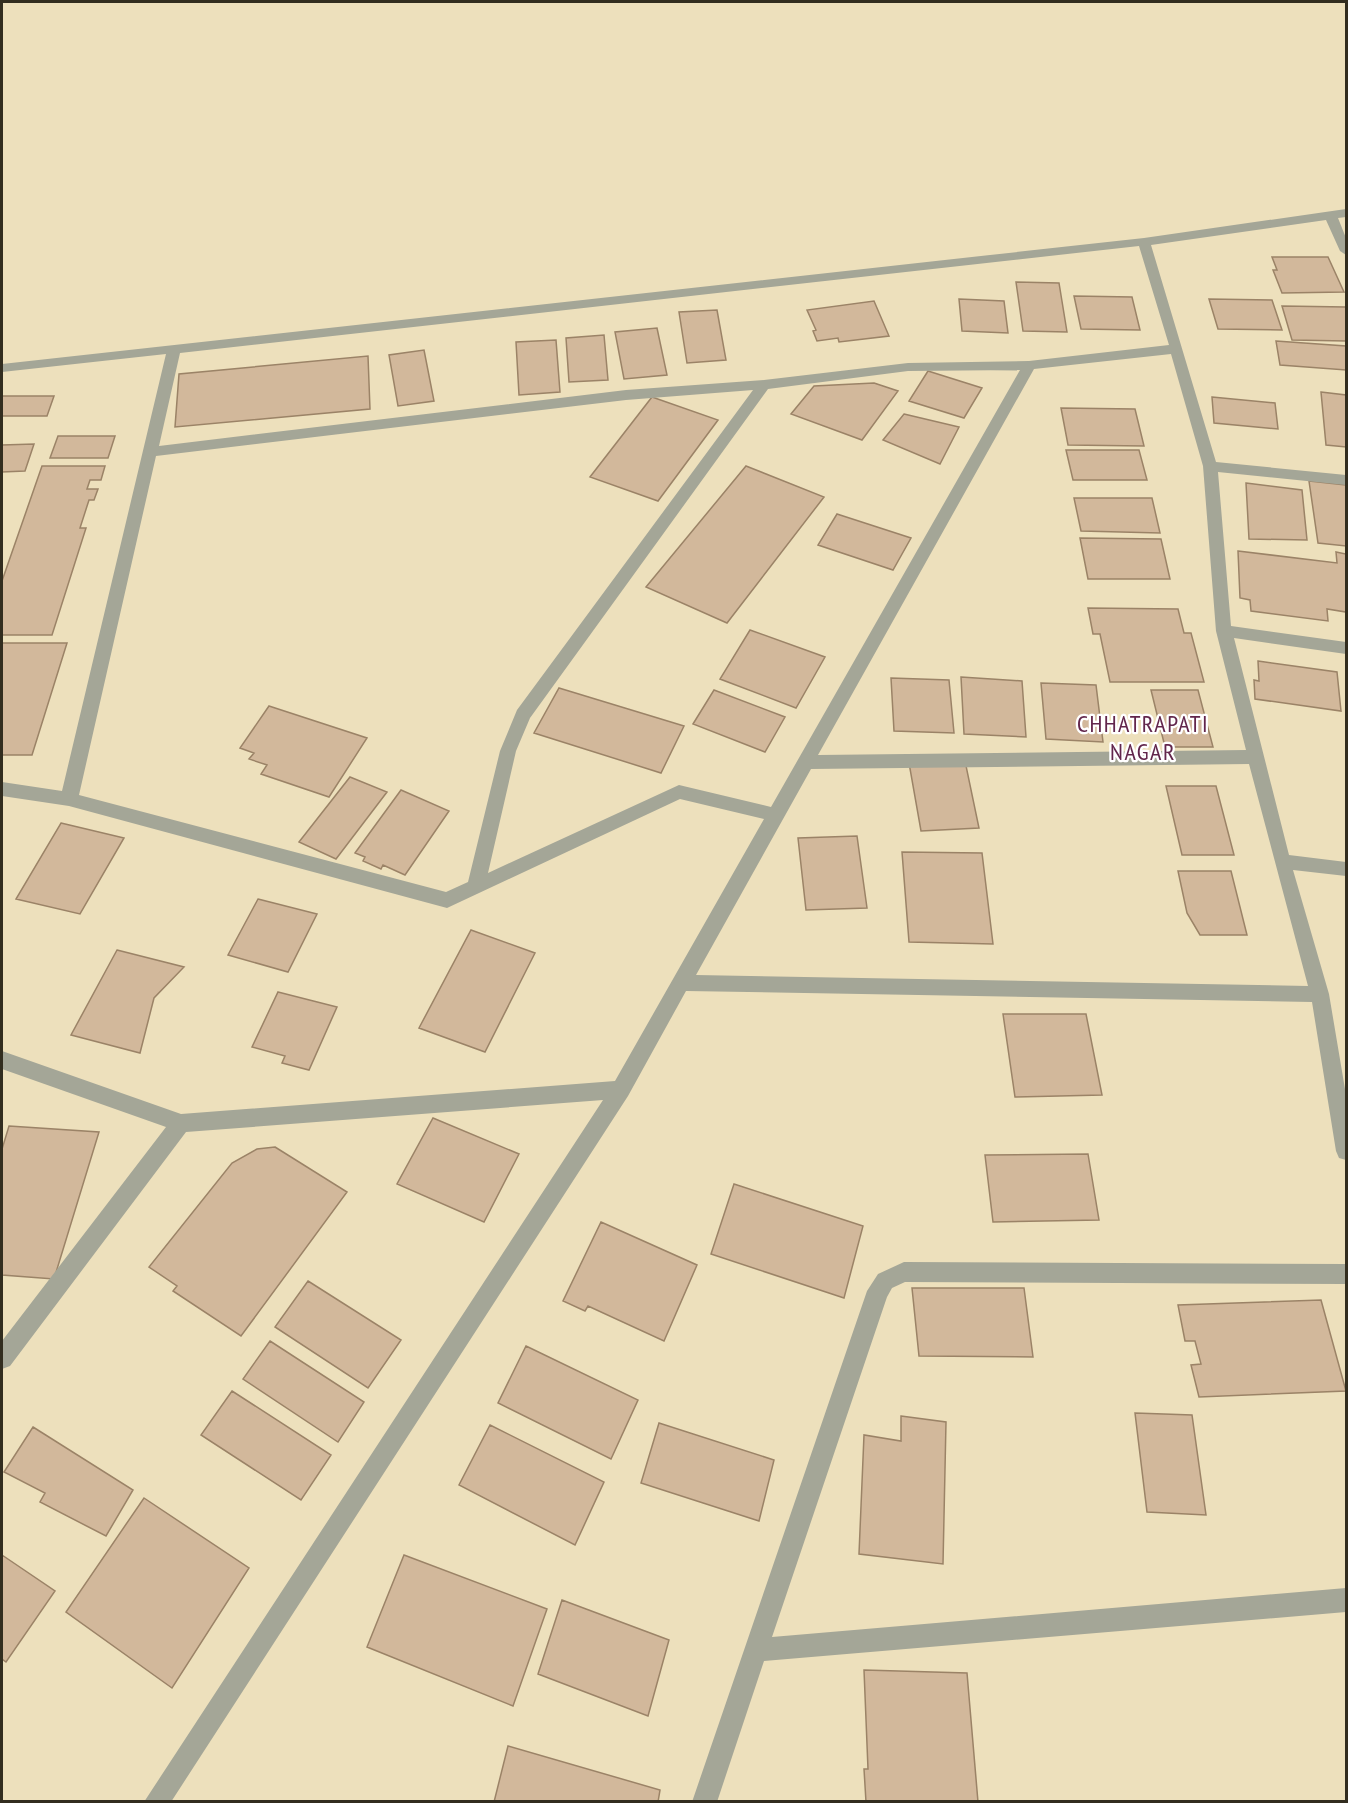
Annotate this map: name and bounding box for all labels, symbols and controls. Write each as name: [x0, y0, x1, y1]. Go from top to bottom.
district label: CHHATRAPATI NAGAR: [1077, 708, 1209, 767]

